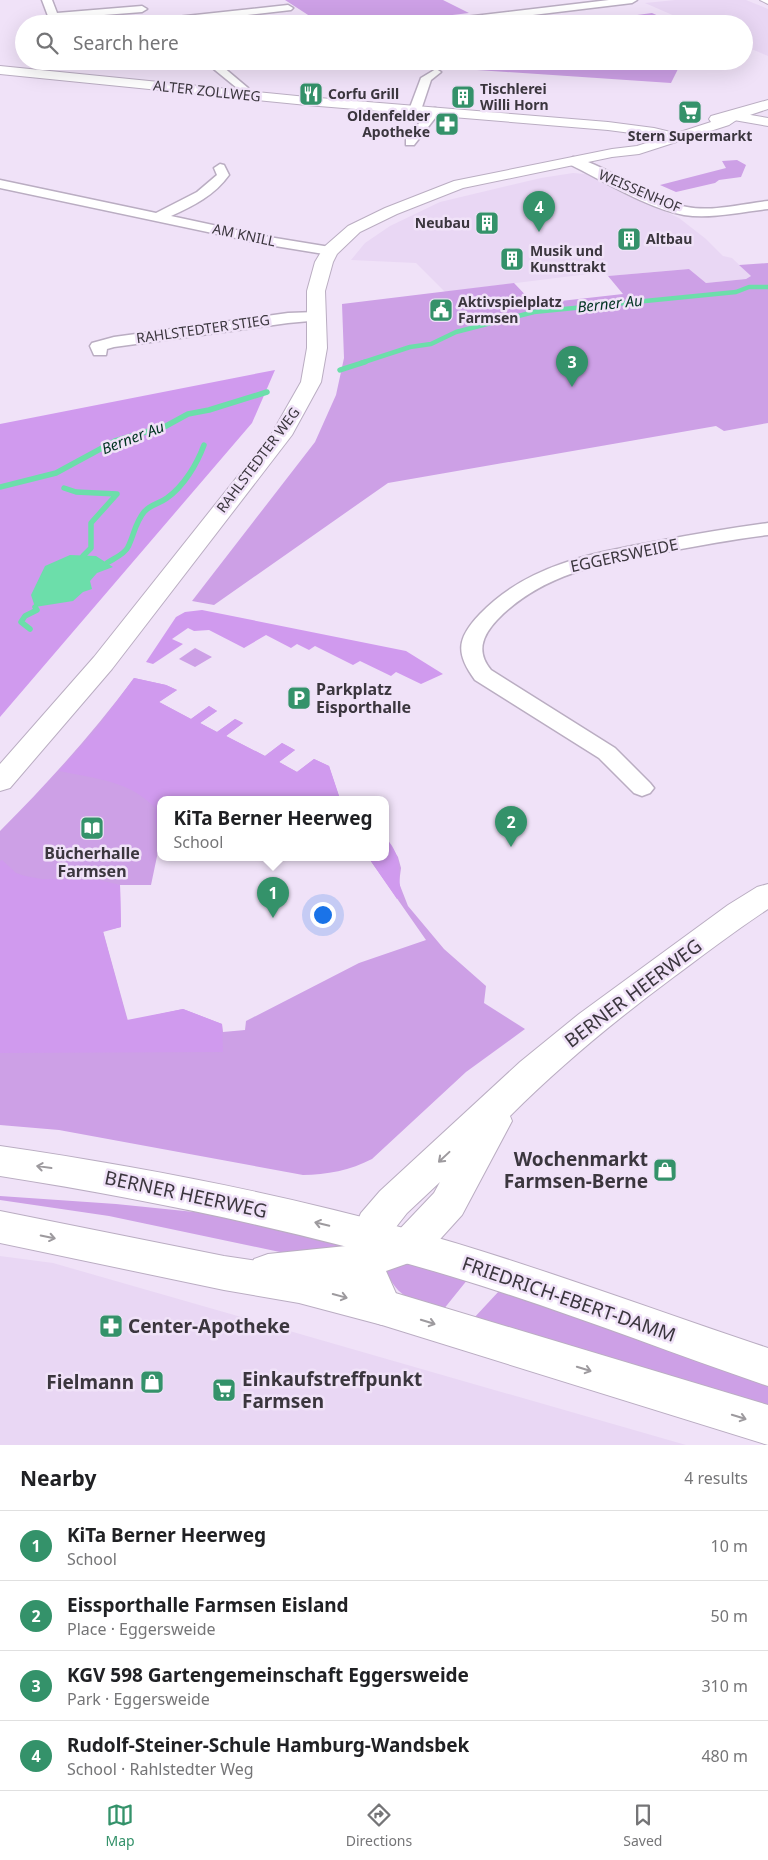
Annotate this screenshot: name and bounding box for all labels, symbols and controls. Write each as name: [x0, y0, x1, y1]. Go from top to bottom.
search box: [15, 15, 753, 70]
icon: search: [33, 29, 61, 57]
text: Search here: [73, 30, 179, 56]
street label: ALTER ZOLLWEG: [152, 75, 262, 106]
place label: Tischlerei Willi Horn: [480, 79, 549, 114]
restaurant icon: Corfu Grill: [298, 81, 324, 107]
place label: Corfu Grill: [328, 84, 399, 103]
building icon: Tischlerei Willi Horn: [450, 84, 476, 110]
supermarket icon: Stern Supermarkt: [677, 99, 703, 125]
place label: Oldenfelder Apotheke: [347, 106, 431, 141]
pharmacy icon: Oldenfelder Apotheke: [434, 111, 460, 137]
place label: Stern Supermarkt: [628, 126, 752, 145]
street label: WEISSENHOF: [596, 165, 684, 216]
pin: 4: [523, 191, 555, 232]
building icon: Neubau: [474, 210, 500, 236]
place label: Neubau: [415, 213, 470, 232]
street label: AM KNILL: [211, 219, 277, 250]
building icon: Altbau: [616, 226, 642, 252]
place label: Altbau: [646, 229, 692, 248]
place label: Musik und Kunsttrakt: [530, 241, 606, 276]
building icon: Musik und Kunsttrakt: [499, 246, 525, 272]
water label: Berner Au: [576, 290, 644, 316]
place label: Aktivspielplatz Farmsen: [458, 292, 562, 327]
public building icon: Aktivspielplatz Farmsen: [428, 297, 454, 323]
street label: RAHLSTEDTER STIEG: [135, 310, 271, 347]
pin: 3: [556, 346, 588, 387]
street label: RAHLSTEDTER WEG: [212, 403, 304, 516]
water label: Berner Au: [98, 416, 167, 458]
street label: EGGERSWEIDE: [568, 533, 680, 577]
place label: Parkplatz Eisporthalle: [316, 678, 411, 718]
parking icon: Parkplatz Eisporthalle: [286, 685, 312, 711]
popup: [157, 796, 389, 861]
text: KiTa Berner Heerweg: [174, 805, 373, 831]
pin: 2: [495, 806, 527, 847]
library icon: Bücherhalle Farmsen: [79, 815, 105, 841]
text: School: [174, 831, 223, 853]
place label: Bücherhalle Farmsen: [44, 842, 140, 882]
pin: 1: [257, 877, 289, 918]
your location: [310, 902, 336, 928]
street label: BERNER HEERWEG: [559, 933, 707, 1053]
place label: Wochenmarkt Farmsen-Berne: [504, 1146, 648, 1194]
one-way arrow: [438, 1151, 450, 1163]
shop icon: Wochenmarkt Farmsen-Berne: [652, 1157, 678, 1183]
one-way arrow: [36, 1162, 52, 1172]
street label: BERNER HEERWEG: [102, 1164, 270, 1224]
one-way arrow: [315, 1219, 331, 1228]
one-way arrow: [39, 1233, 55, 1242]
street label: FRIEDRICH-EBERT-DAMM: [459, 1250, 679, 1348]
one-way arrow: [332, 1292, 348, 1302]
pharmacy icon: Center-Apotheke: [98, 1313, 124, 1339]
place label: Center-Apotheke: [128, 1313, 290, 1339]
one-way arrow: [420, 1317, 436, 1327]
one-way arrow: [575, 1365, 591, 1375]
place label: Einkaufstreffpunkt Farmsen: [242, 1366, 422, 1414]
place label: Fielmann: [46, 1369, 134, 1395]
shop icon: Fielmann: [139, 1369, 165, 1395]
supermarket icon: Einkaufstreffpunkt Farmsen: [211, 1377, 237, 1403]
one-way arrow: [731, 1412, 747, 1422]
text: Nearby: [20, 1464, 96, 1492]
text: 4 results: [684, 1467, 748, 1489]
text: KiTa Berner Heerweg: [67, 1522, 266, 1548]
text: 1: [31, 1535, 41, 1557]
text: 10 m: [711, 1535, 748, 1557]
text: School: [67, 1548, 117, 1570]
text: Eissporthalle Farmsen Eisland: [67, 1592, 349, 1618]
text: 2: [31, 1605, 41, 1627]
text: 50 m: [711, 1605, 748, 1627]
text: Place · Eggersweide: [67, 1618, 216, 1640]
text: KGV 598 Gartengemeinschaft Eggersweide: [67, 1662, 469, 1688]
text: 3: [31, 1675, 41, 1697]
text: 310 m: [701, 1675, 748, 1697]
text: Park · Eggersweide: [67, 1688, 210, 1710]
text: Rudolf-Steiner-Schule Hamburg-Wandsbek: [67, 1732, 469, 1758]
text: 4: [31, 1745, 41, 1767]
text: 480 m: [701, 1745, 748, 1767]
text: School · Rahlstedter Weg: [67, 1758, 254, 1780]
tab: Map: [106, 1801, 135, 1850]
tab: Directions: [346, 1801, 412, 1850]
tab: Saved: [623, 1801, 662, 1850]

